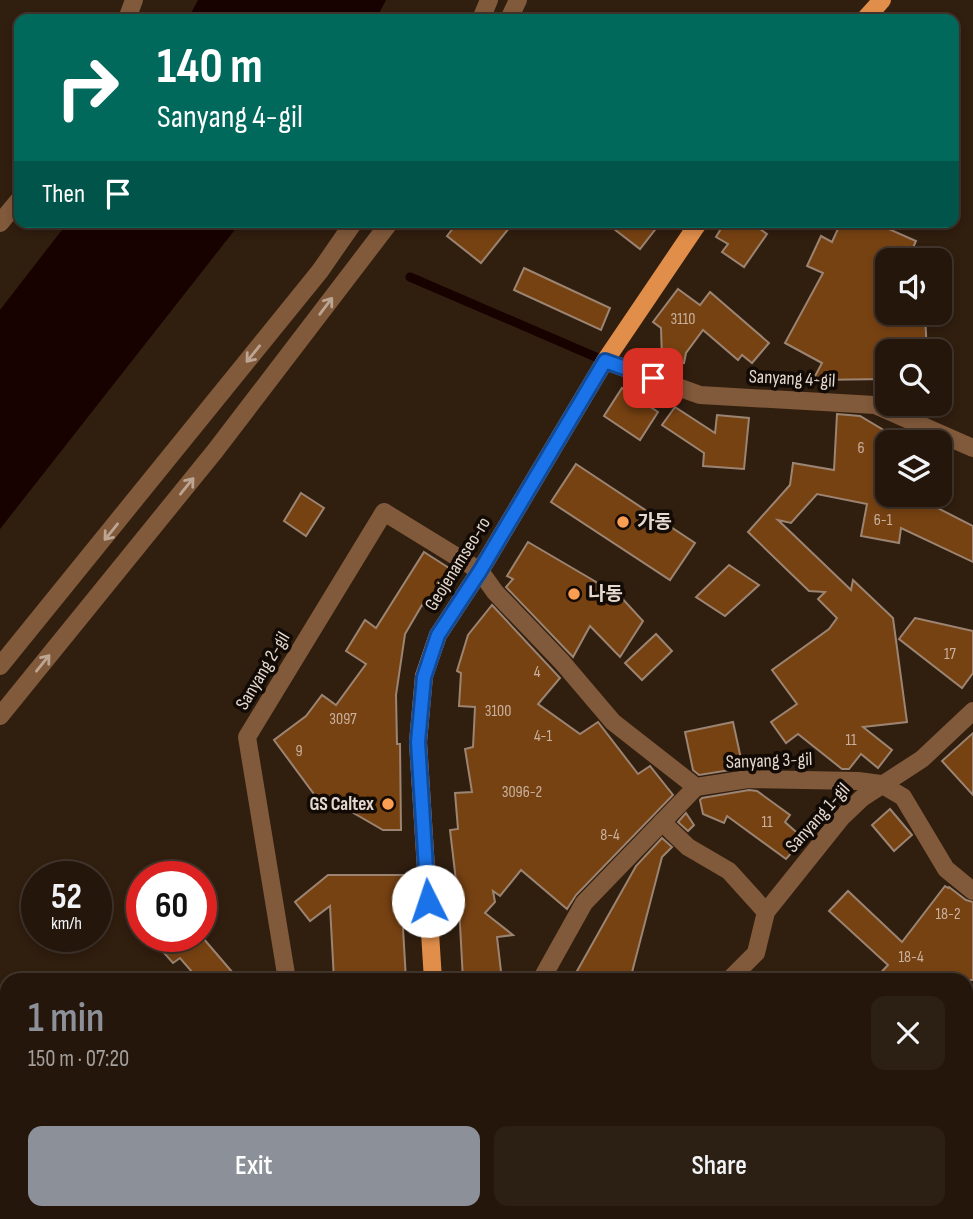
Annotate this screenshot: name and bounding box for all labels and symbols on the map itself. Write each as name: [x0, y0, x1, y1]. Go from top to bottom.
one-way arrow: [318, 297, 333, 316]
house number: 3110: [670, 310, 696, 329]
one-way arrow: [245, 345, 261, 363]
pin: [623, 348, 683, 408]
street label: Sanyang 4-gil: [748, 365, 836, 393]
house number: 6: [857, 439, 865, 458]
one-way arrow: [179, 478, 195, 496]
place label: 가동: [637, 511, 672, 534]
house number: 6-1: [874, 511, 893, 530]
street label: Geojenamseo-ro: [420, 513, 496, 615]
marker: 가동: [615, 514, 631, 530]
one-way arrow: [103, 522, 118, 540]
place label: 나동: [588, 583, 623, 606]
marker: 나동: [566, 586, 582, 602]
street label: Sanyang 2-gil: [231, 628, 295, 714]
house number: 17: [944, 645, 957, 664]
one-way arrow: [35, 654, 51, 672]
house number: 4: [534, 663, 541, 682]
house number: 3100: [485, 702, 511, 721]
house number: 3097: [329, 710, 357, 729]
house number: 4-1: [534, 727, 552, 746]
house number: 11: [845, 731, 857, 750]
house number: 9: [295, 742, 303, 761]
street label: Sanyang 3-gil: [725, 748, 813, 774]
street label: Sanyang 1-gil: [781, 779, 855, 857]
house number: 3096-2: [502, 783, 542, 802]
place label: GS Caltex: [309, 793, 374, 816]
marker: GS Caltex: [380, 796, 396, 812]
house number: 11: [761, 813, 773, 832]
house number: 8-4: [600, 826, 620, 845]
speed limit sign: 60: [126, 861, 217, 952]
position arrow: [391, 864, 465, 938]
house number: 18-2: [935, 905, 961, 924]
house number: 18-4: [898, 948, 924, 967]

